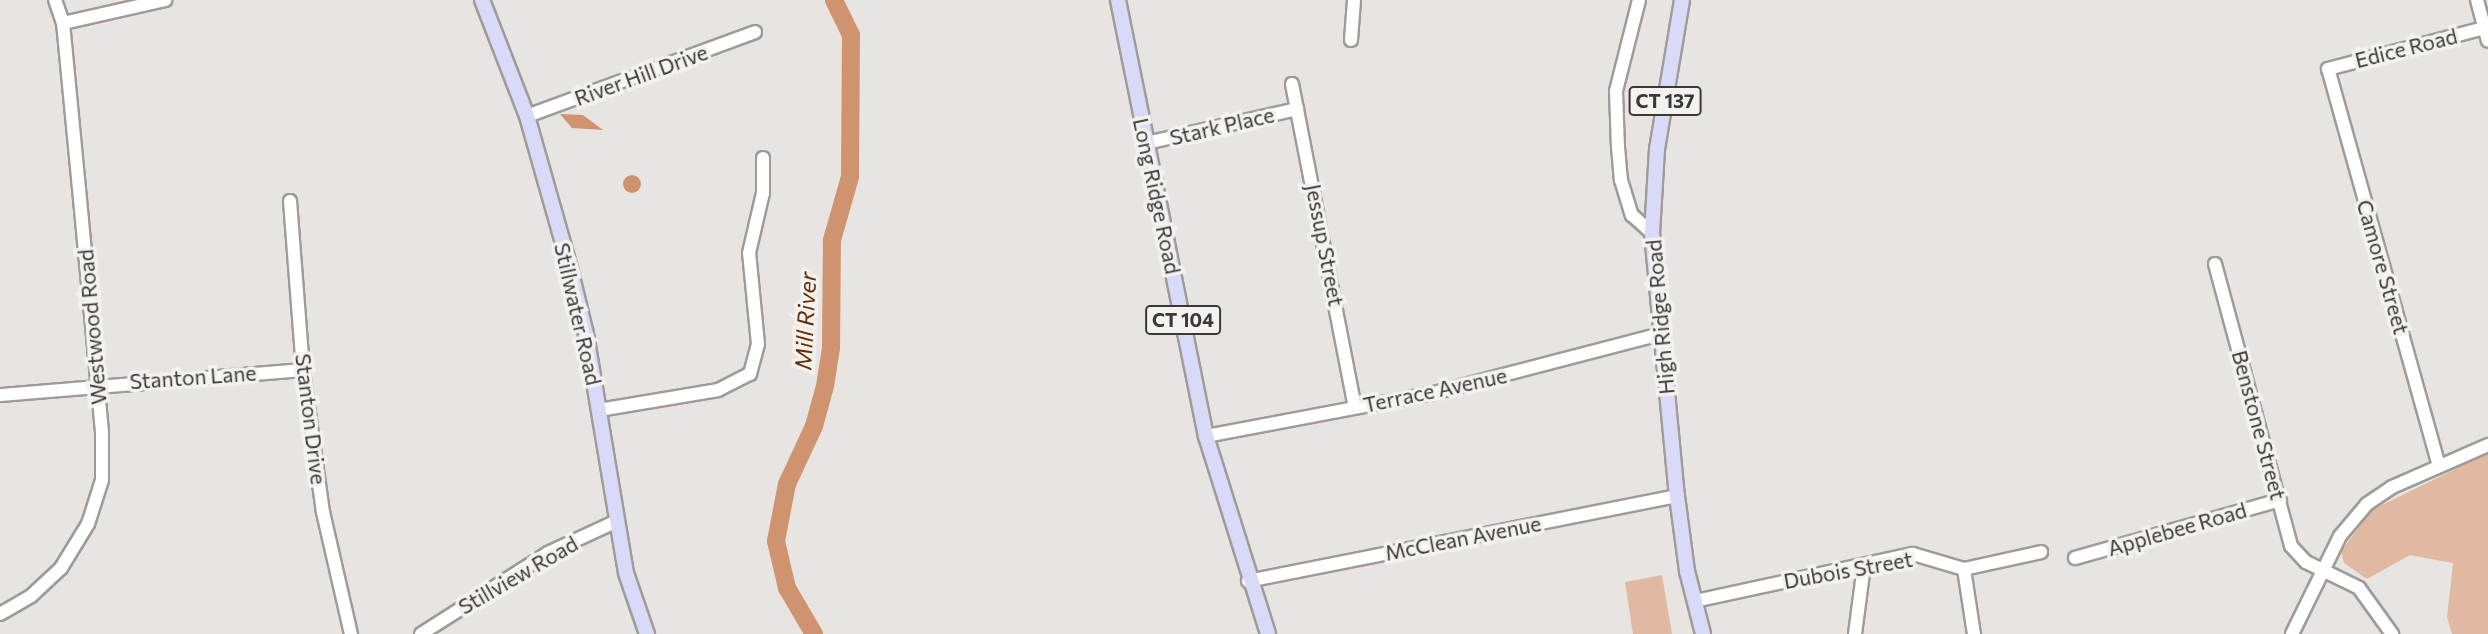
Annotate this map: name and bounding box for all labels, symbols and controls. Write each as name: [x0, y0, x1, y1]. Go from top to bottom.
street label: Edice Road: [2352, 23, 2460, 73]
street label: River Hill Drive: [571, 39, 711, 111]
road number: CT 137: [1628, 86, 1702, 116]
street label: Stark Place: [1167, 102, 1277, 150]
street label: Long Ridge Road: [1128, 116, 1186, 276]
street label: Jessup Street: [1301, 182, 1349, 308]
street label: Camore Street: [2352, 197, 2414, 337]
street label: High Ridge Road: [1641, 238, 1679, 396]
street label: Stillwater Road: [549, 240, 607, 388]
street label: Westwood Road: [73, 248, 111, 406]
water label: Mill River: [789, 271, 821, 371]
road number: CT 104: [1144, 304, 1222, 336]
street label: Benstone Street: [2227, 348, 2291, 502]
street label: Stanton Drive: [290, 352, 332, 486]
street label: Stanton Lane: [129, 360, 257, 394]
street label: Terrace Avenue: [1361, 363, 1509, 417]
street label: Applebee Road: [2105, 497, 2249, 561]
street label: McClean Avenue: [1383, 511, 1543, 565]
street label: Stillview Road: [454, 531, 582, 619]
street label: Dubois Street: [1782, 546, 1914, 594]

